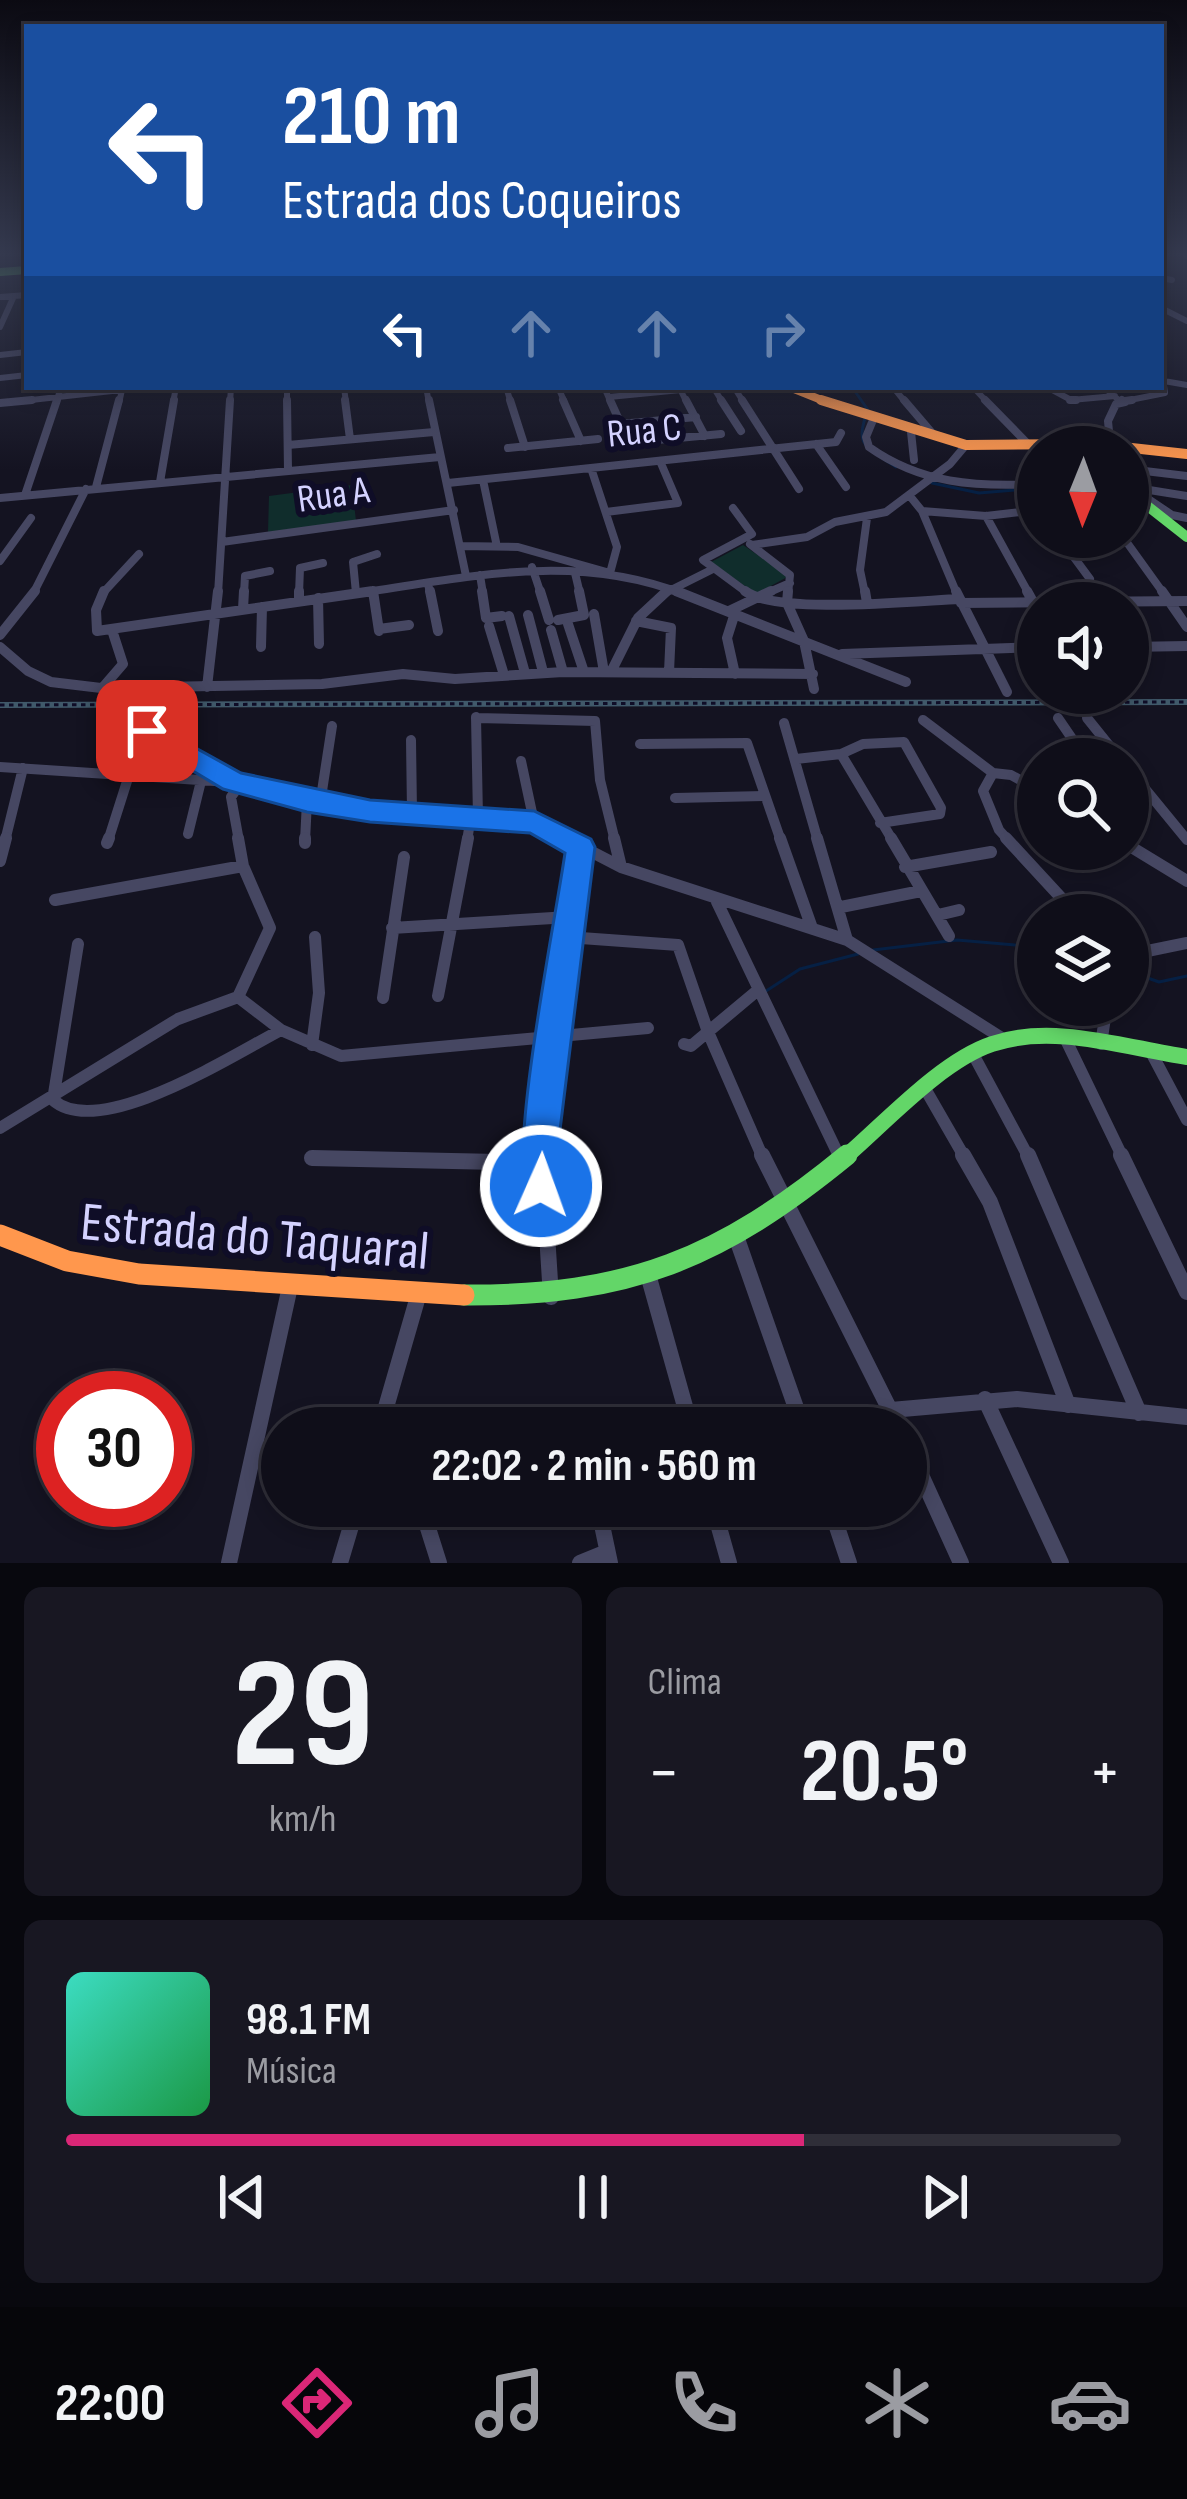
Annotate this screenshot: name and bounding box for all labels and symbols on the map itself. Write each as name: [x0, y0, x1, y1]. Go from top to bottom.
street label: Rua C: [605, 404, 684, 459]
north arrow: [1017, 426, 1149, 558]
street label: Rua A: [294, 467, 373, 524]
pin: [96, 680, 198, 782]
position arrow: [478, 1123, 604, 1249]
street label: Estrada do Taquaral: [78, 1190, 432, 1285]
speed limit sign: 30: [36, 1371, 192, 1527]

